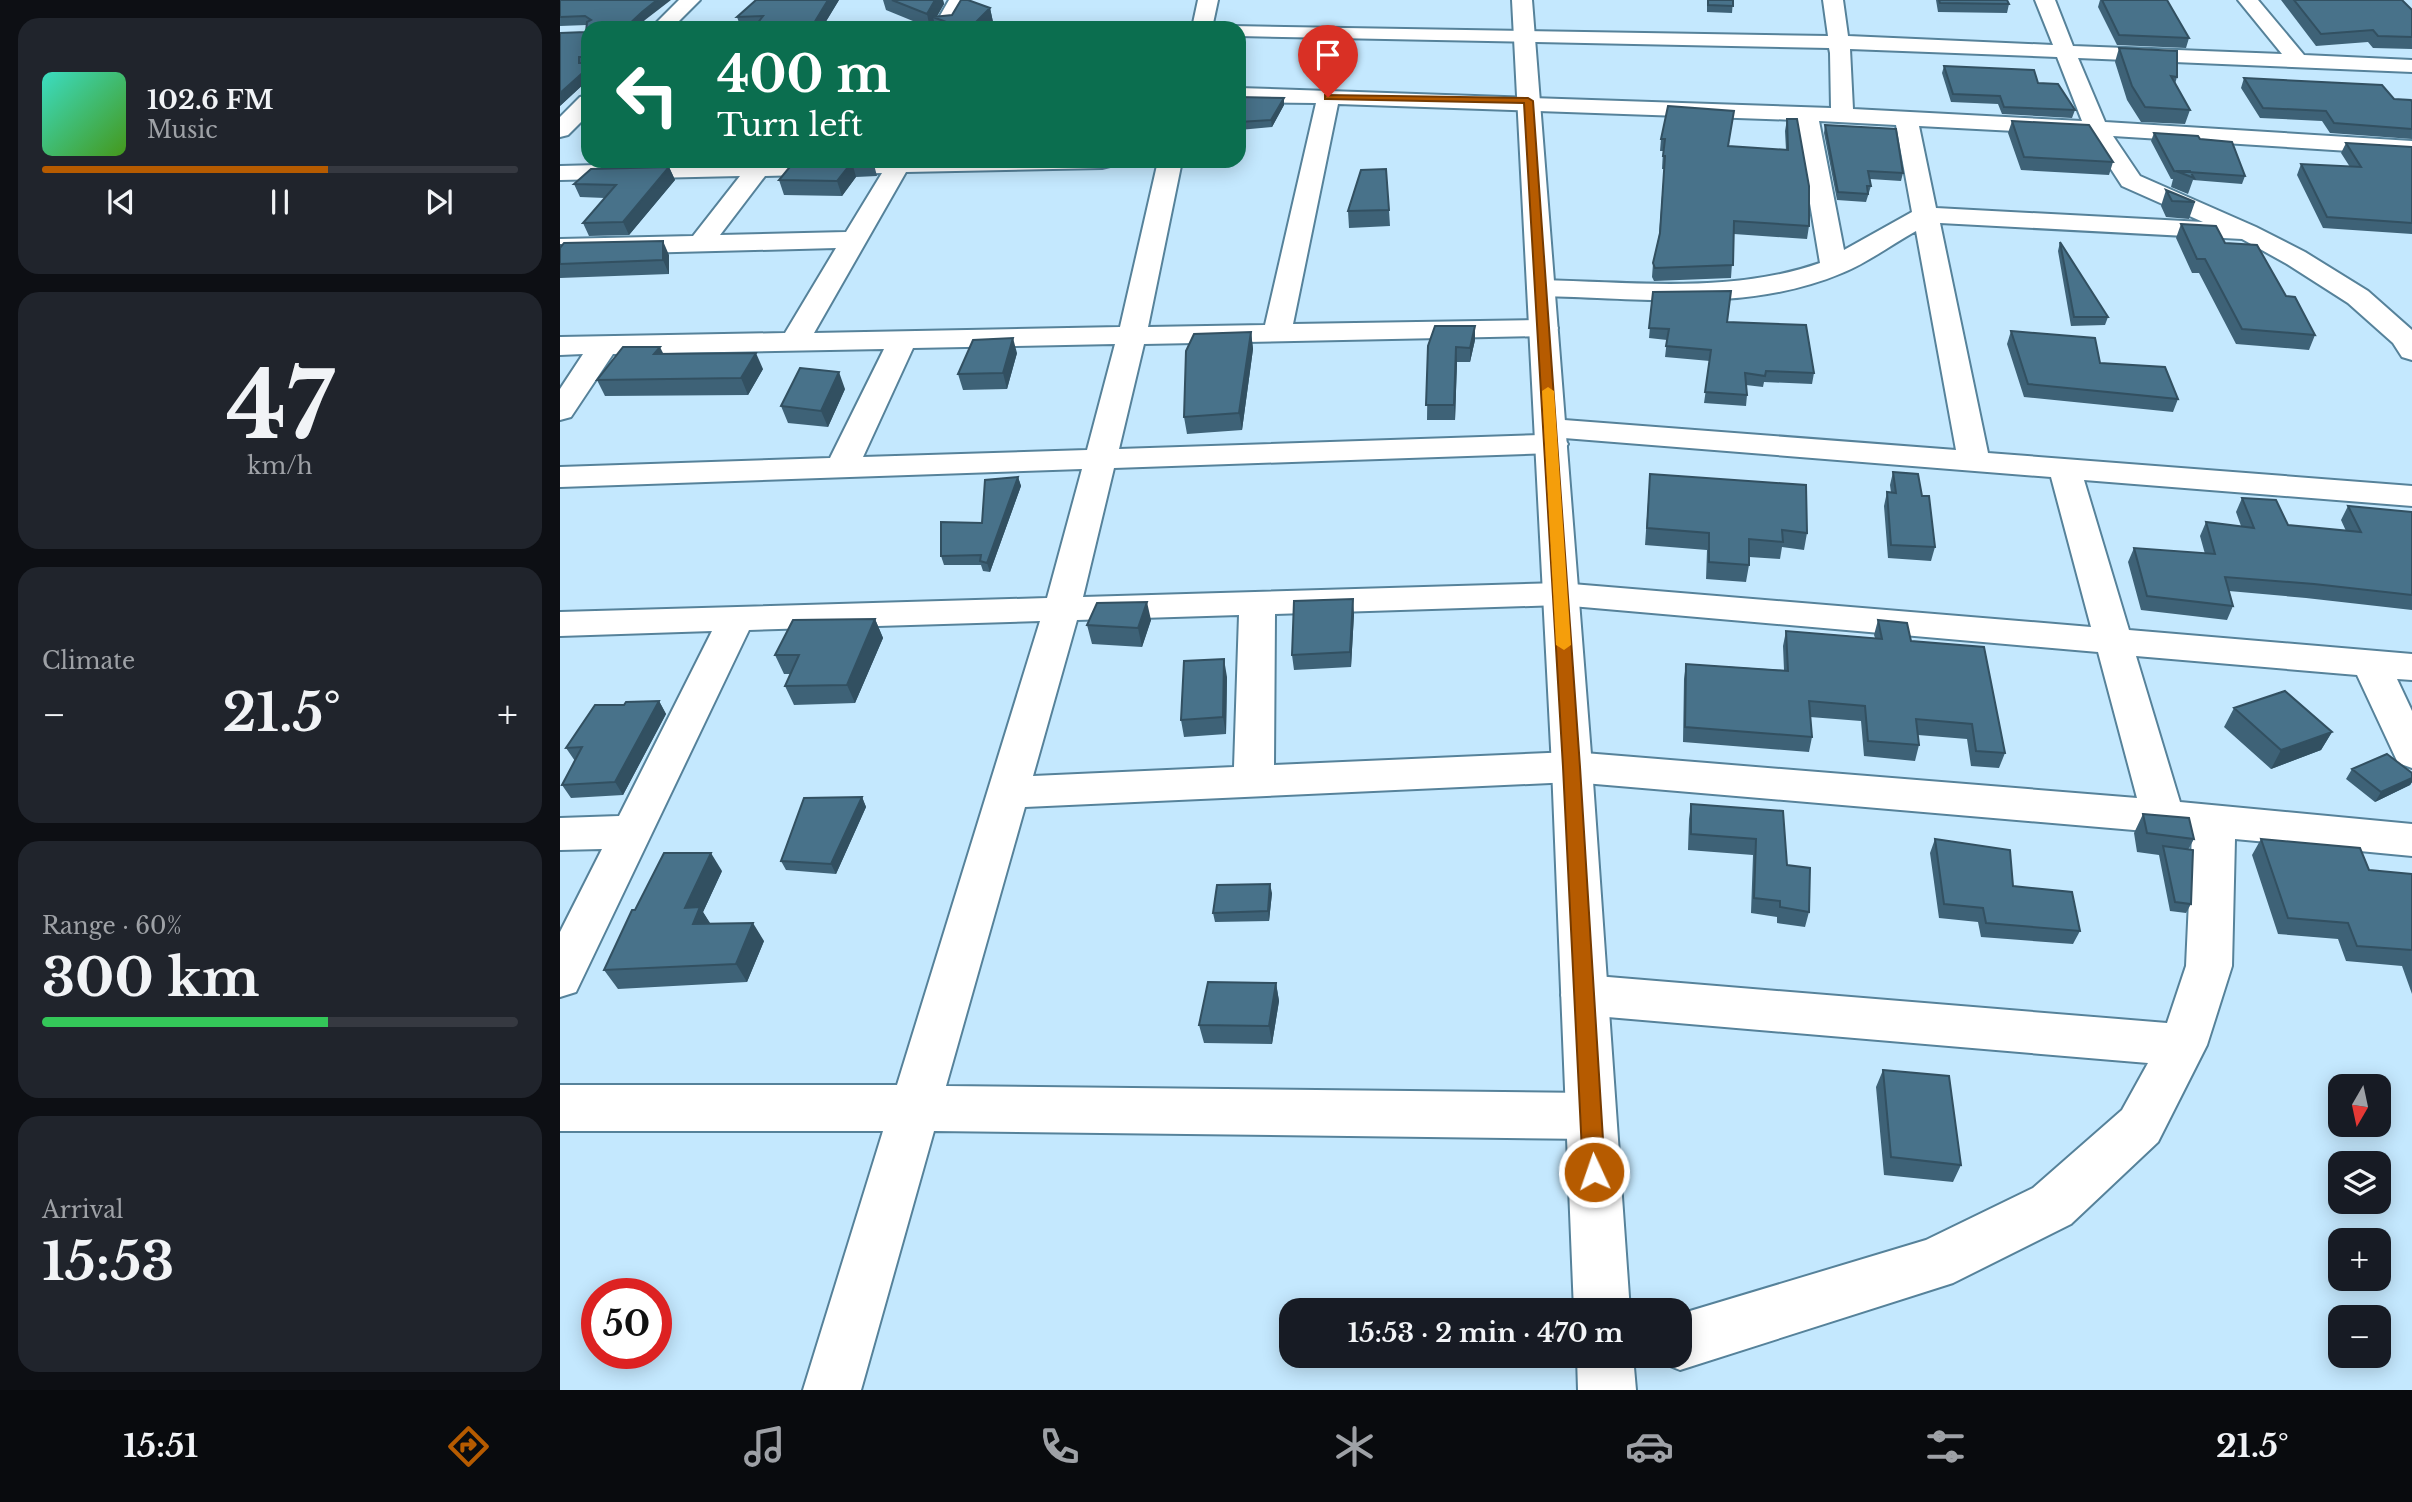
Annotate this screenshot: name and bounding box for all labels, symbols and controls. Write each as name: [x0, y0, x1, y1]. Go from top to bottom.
pin: [1298, 25, 1358, 97]
icon: arrive: [1309, 36, 1347, 74]
text: 400 m: [717, 44, 891, 105]
icon: left: [602, 49, 693, 140]
text: 102.6 FM: [147, 84, 273, 116]
text: Turn left: [717, 105, 863, 145]
text: Music: [147, 116, 218, 144]
icon: previous: [102, 183, 140, 221]
icon: pause: [261, 183, 299, 221]
icon: next: [420, 183, 458, 221]
text: 47: [226, 350, 334, 463]
text: km/h: [247, 452, 313, 480]
text: Climate: [42, 647, 135, 675]
text: 21.5°: [222, 681, 341, 745]
text: −: [42, 691, 66, 738]
text: +: [497, 691, 518, 738]
text: Range · 60%: [42, 912, 182, 940]
text: 300 km: [42, 946, 260, 1010]
north arrow: [2328, 1074, 2390, 1138]
map controls: [2328, 1074, 2391, 1368]
position arrow: [1557, 1135, 1631, 1209]
button: layers: [2328, 1151, 2391, 1214]
text: Arrival: [42, 1196, 123, 1224]
button: +: [2328, 1228, 2391, 1291]
text: 15:53: [42, 1230, 174, 1294]
speed limit sign: 50: [581, 1278, 672, 1369]
button: −: [2328, 1305, 2391, 1368]
text: 15:53 · 2 min · 470 m: [1348, 1317, 1623, 1349]
icon: directions: [444, 1422, 493, 1471]
icon: music: [740, 1422, 789, 1471]
icon: phone: [1035, 1422, 1084, 1471]
icon: climate: [1330, 1422, 1379, 1471]
icon: car: [1625, 1422, 1674, 1471]
icon: filters: [1921, 1422, 1970, 1471]
text: 15:51: [123, 1426, 198, 1466]
text: 21.5°: [2216, 1426, 2289, 1466]

